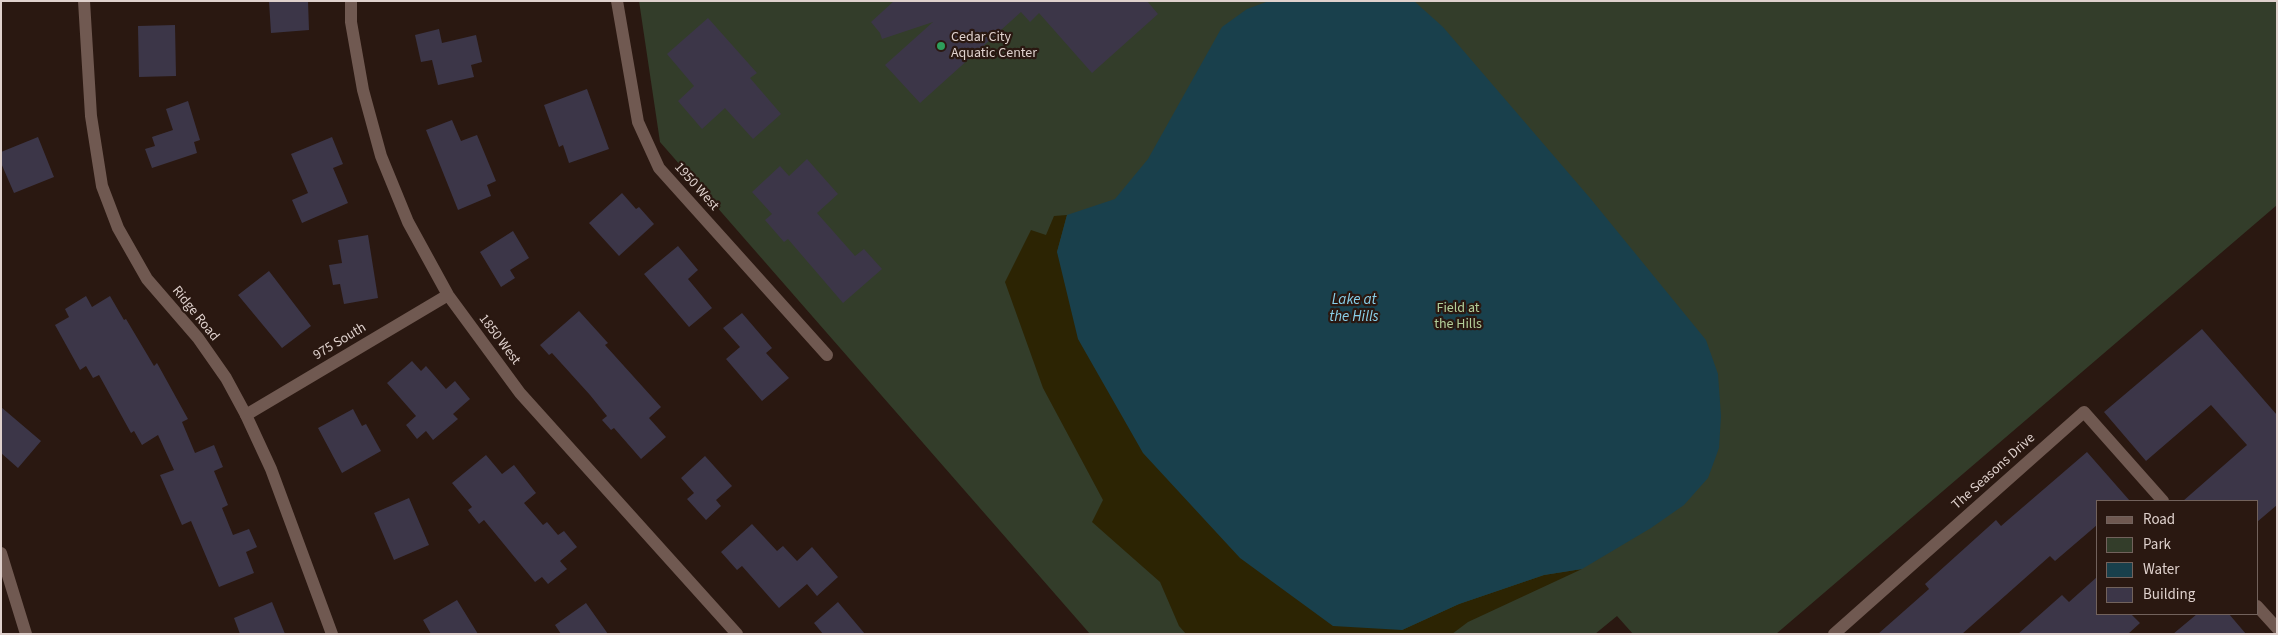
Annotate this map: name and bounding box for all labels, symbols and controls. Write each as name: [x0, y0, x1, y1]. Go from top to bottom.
place label: Cedar City Aquatic Center: [951, 30, 1037, 62]
marker: Cedar City Aquatic Center: [935, 40, 947, 52]
street label: 1950 West: [670, 159, 722, 215]
street label: Ridge Road: [168, 283, 222, 345]
water label: Lake at the Hills: [1329, 292, 1379, 327]
park label: Field at the Hills: [1434, 301, 1482, 334]
street label: 1850 West: [475, 311, 523, 369]
street label: 975 South: [311, 320, 369, 364]
street label: The Seasons Drive: [1949, 430, 2039, 514]
legend: [2096, 500, 2258, 615]
text: Road: [2143, 509, 2175, 530]
text: Park: [2143, 534, 2171, 555]
text: Water: [2143, 559, 2179, 580]
text: Building: [2143, 584, 2195, 605]

